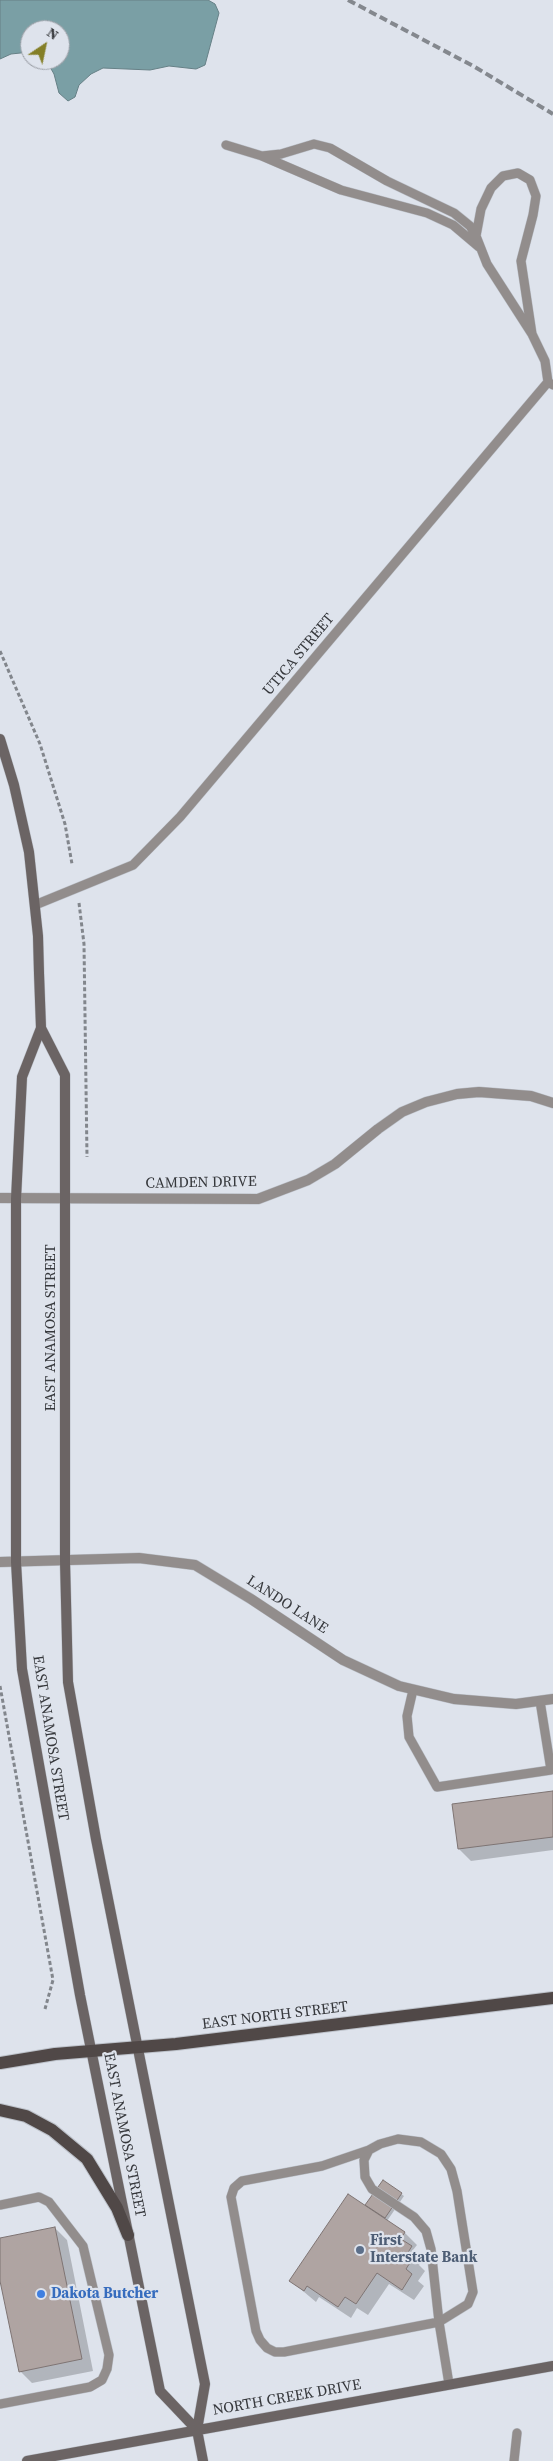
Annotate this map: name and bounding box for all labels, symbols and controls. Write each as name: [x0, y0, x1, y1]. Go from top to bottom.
north arrow: [20, 20, 70, 70]
text: N: [43, 22, 63, 45]
street label: UTICA STREET: [260, 610, 338, 700]
street label: CAMDEN DRIVE: [145, 1173, 257, 1193]
street label: EAST ANAMOSA STREET: [42, 1244, 60, 1412]
street label: LANDO LANE: [243, 1572, 331, 1638]
street label: EAST ANAMOSA STREET: [28, 1654, 72, 1822]
street label: EAST NORTH STREET: [201, 1998, 349, 2034]
street label: EAST ANAMOSA STREET: [99, 2051, 149, 2219]
place label: First Interstate Bank: [370, 2232, 477, 2267]
marker: First Interstate Bank: [354, 2244, 366, 2256]
place label: Dakota Butcher: [51, 2285, 158, 2303]
marker: Dakota Butcher: [35, 2288, 47, 2300]
street label: NORTH CREEK DRIVE: [212, 2376, 362, 2420]

